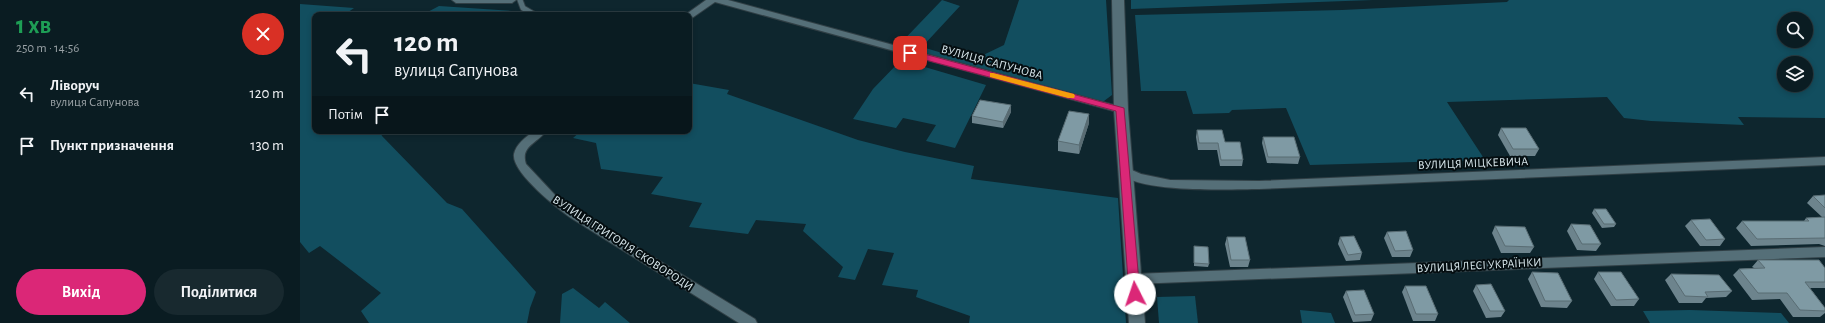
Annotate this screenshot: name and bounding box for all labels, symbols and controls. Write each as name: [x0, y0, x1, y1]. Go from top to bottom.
map controls: [1777, 12, 1813, 92]
button: search: [1777, 12, 1813, 48]
button: close: [242, 13, 284, 55]
text: 1 хв: [16, 14, 51, 38]
icon: left: [328, 28, 380, 80]
text: 120 m: [394, 29, 459, 57]
pin: [893, 36, 927, 70]
text: 250 m · 14:56: [16, 42, 79, 55]
icon: arrive: [899, 42, 921, 64]
street label: ВУЛИЦЯ САПУНОВА: [940, 43, 1044, 81]
button: layers: [1777, 56, 1813, 92]
text: вулиця Сапунова: [394, 62, 518, 80]
text: Ліворуч: [50, 78, 100, 93]
icon: left: [16, 83, 38, 105]
text: 120 m: [250, 86, 284, 101]
text: вулиця Сапунова: [50, 96, 139, 109]
icon: arrive: [371, 104, 393, 126]
text: Потім: [328, 107, 363, 122]
icon: arrive: [16, 135, 38, 157]
text: Пункт призначення: [50, 138, 174, 153]
text: 130 m: [250, 138, 284, 153]
street label: ВУЛИЦЯ МІЦКЕВИЧА: [1418, 155, 1528, 171]
street label: ВУЛИЦЯ ГРИГОРІЯ СКОВОРОДИ: [551, 193, 695, 293]
street label: ВУЛИЦЯ ЛЕСІ УКРАЇНКИ: [1416, 255, 1542, 274]
button: Вихід: [16, 269, 146, 315]
button: Поділитися: [154, 269, 284, 315]
position arrow: [1114, 273, 1156, 315]

